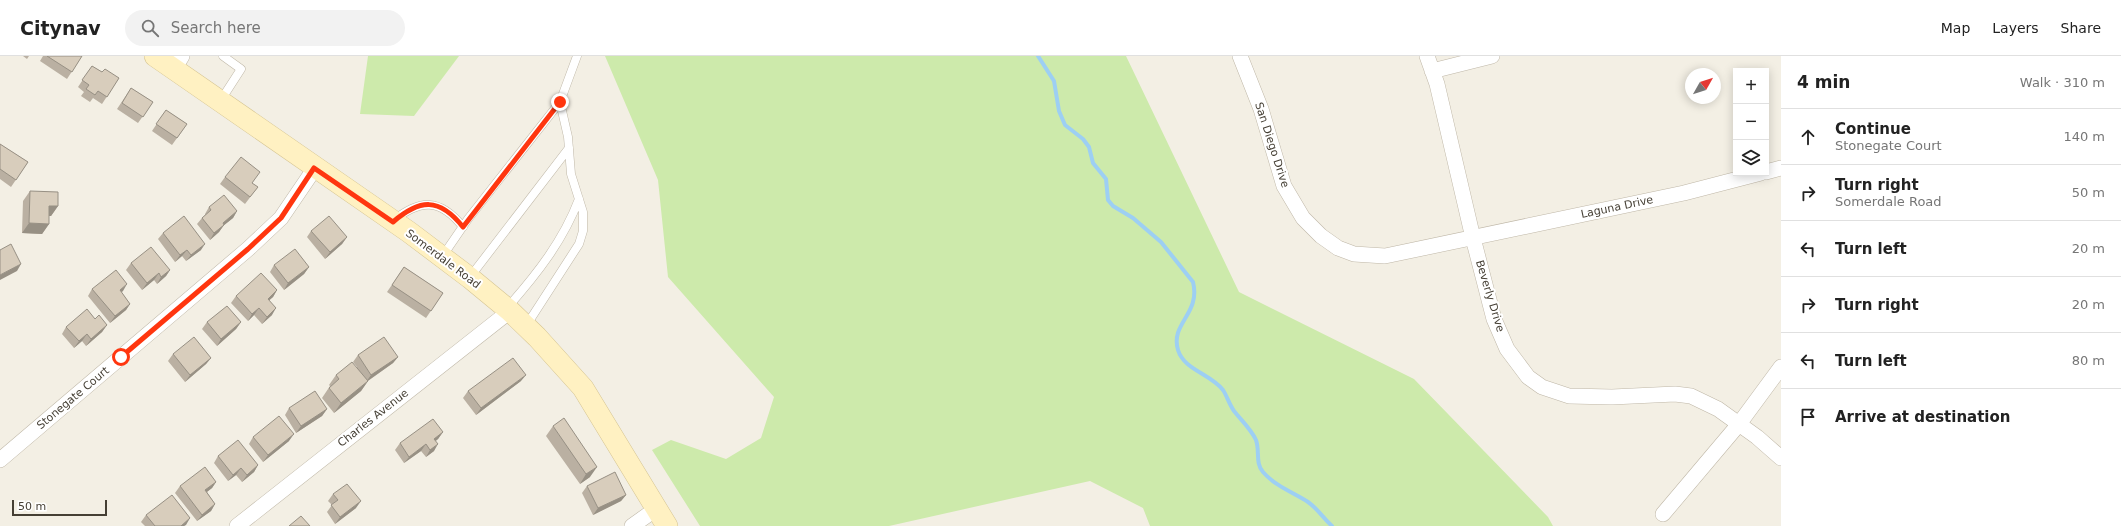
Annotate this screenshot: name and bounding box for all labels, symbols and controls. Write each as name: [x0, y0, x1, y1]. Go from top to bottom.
search box: [125, 10, 405, 46]
text: Citynav: [20, 17, 101, 39]
icon: search: [139, 17, 161, 39]
text: Search here: [171, 19, 261, 37]
text: Map: [1941, 20, 1970, 36]
text: Layers: [1992, 20, 2039, 36]
text: Share: [2061, 20, 2101, 36]
north arrow: [1685, 68, 1721, 104]
map controls: [1733, 68, 1769, 176]
button: +: [1733, 68, 1769, 104]
text: 4 min: [1797, 72, 1850, 92]
text: Walk · 310 m: [2020, 75, 2105, 90]
route end: [551, 93, 569, 111]
street label: San Diego Drive: [1252, 101, 1292, 190]
button: −: [1733, 104, 1769, 140]
text: Continue: [1835, 120, 1911, 138]
icon: ahead: [1797, 126, 1819, 148]
text: 140 m: [2063, 129, 2105, 144]
text: Stonegate Court: [1835, 138, 1942, 153]
button: layers: [1733, 140, 1769, 176]
text: Turn right: [1835, 176, 1919, 194]
icon: right: [1797, 182, 1819, 204]
text: 50 m: [2072, 185, 2105, 200]
street label: Laguna Drive: [1580, 193, 1654, 221]
text: Somerdale Road: [1835, 194, 1942, 209]
street label: Somerdale Road: [403, 227, 483, 291]
icon: left: [1797, 238, 1819, 260]
text: Turn left: [1835, 240, 1907, 258]
text: 20 m: [2072, 241, 2105, 256]
street label: Beverly Drive: [1473, 258, 1507, 334]
icon: right: [1797, 294, 1819, 316]
text: Turn right: [1835, 296, 1919, 314]
text: 20 m: [2072, 297, 2105, 312]
route start: [112, 348, 130, 366]
icon: left: [1797, 350, 1819, 372]
text: Turn left: [1835, 352, 1907, 370]
text: 80 m: [2072, 353, 2105, 368]
street label: Stonegate Court: [34, 364, 112, 432]
street label: Charles Avenue: [335, 386, 411, 450]
icon: arrive: [1797, 406, 1819, 428]
text: Arrive at destination: [1835, 408, 2010, 426]
scale bar: [12, 498, 107, 517]
text: 50 m: [18, 500, 46, 513]

